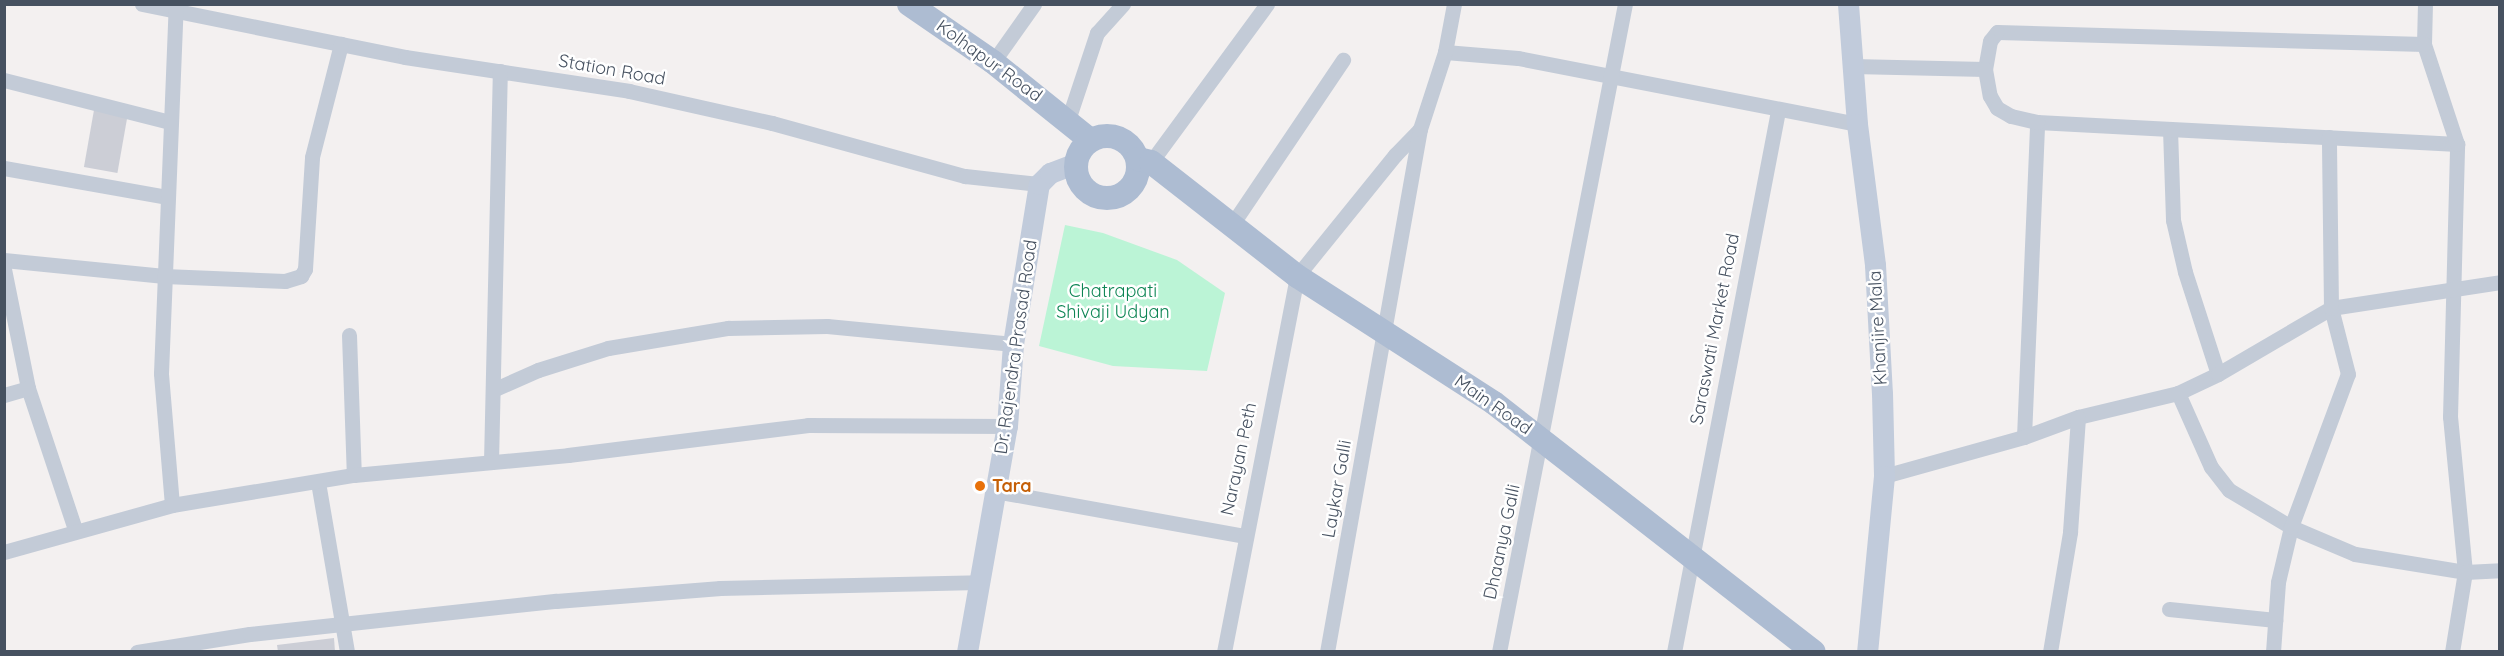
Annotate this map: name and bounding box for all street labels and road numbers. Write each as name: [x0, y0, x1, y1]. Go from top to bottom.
street label: Kolhapur Road: [932, 15, 1046, 107]
street label: Station Road: [557, 50, 667, 90]
street label: Saraswati Market Road: [1686, 232, 1744, 426]
street label: Dr. Rajendra Prasad Road: [990, 238, 1042, 456]
street label: Khanjire Mala: [1864, 270, 1892, 386]
street label: Main Road: [1450, 370, 1536, 440]
street label: Narayan Peth: [1216, 400, 1262, 518]
street label: Laykar Galli: [1318, 438, 1356, 540]
street label: Dhaanya Galli: [1479, 482, 1525, 602]

